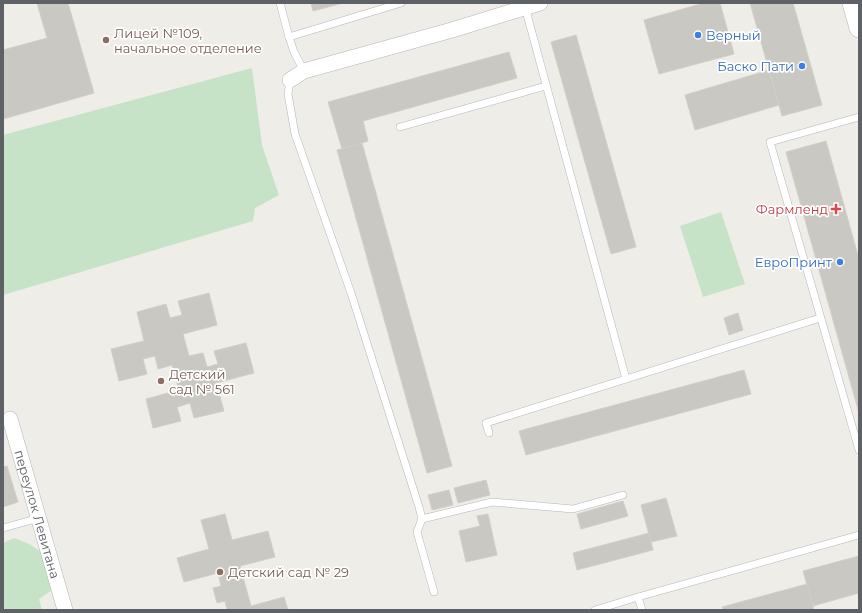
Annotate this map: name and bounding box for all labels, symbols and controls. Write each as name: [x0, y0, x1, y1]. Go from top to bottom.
place label: Лицей №109, начальное отделение: [114, 25, 262, 56]
place label: Верный: [706, 27, 761, 43]
marker: Верный: [693, 30, 703, 40]
marker: Лицей №109, начальное отделение: [101, 35, 111, 45]
place label: Баско Пати: [717, 58, 794, 74]
marker: Баско Пати: [797, 61, 807, 71]
place label: Фармленд: [756, 201, 828, 217]
marker: Фармленд: [831, 204, 841, 214]
place label: ЕвроПринт: [755, 254, 833, 270]
marker: ЕвроПринт: [835, 257, 845, 267]
place label: Детский сад № 561: [169, 366, 235, 397]
marker: Детский сад № 561: [156, 376, 166, 386]
street label: переулок Левитана: [11, 448, 64, 580]
place label: Детский сад № 29: [228, 564, 349, 580]
marker: Детский сад № 29: [215, 567, 225, 577]

